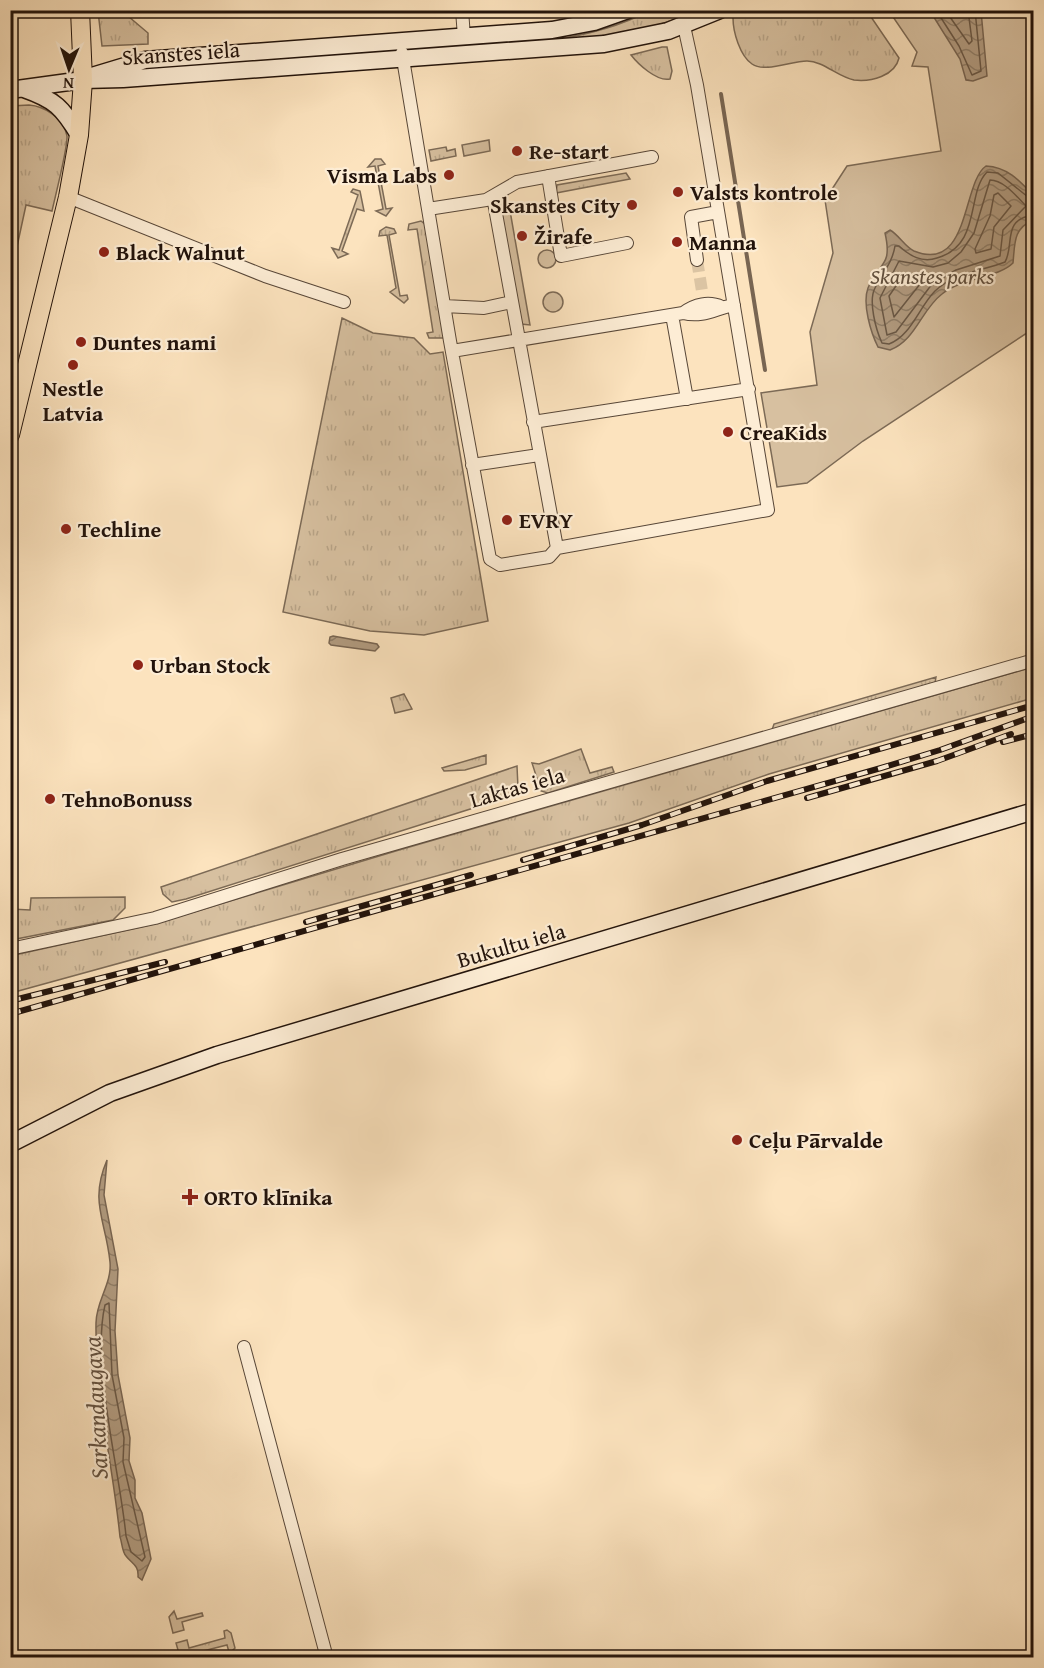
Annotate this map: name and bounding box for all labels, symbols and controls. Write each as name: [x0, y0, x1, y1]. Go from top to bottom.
street label: Skanstes iela: [121, 33, 242, 73]
north arrow: [39, 39, 99, 99]
text: N: [62, 72, 74, 96]
place label: Re-start: [529, 135, 610, 167]
marker: Re-start: [510, 144, 524, 158]
place label: Visma Labs: [327, 159, 437, 191]
marker: Visma Labs: [442, 168, 456, 182]
place label: Valsts kontrole: [690, 176, 838, 208]
marker: Valsts kontrole: [671, 185, 685, 199]
place label: Skanstes City: [490, 189, 621, 221]
marker: Skanstes City: [625, 198, 639, 212]
place label: Žirafe: [534, 220, 593, 252]
place label: Manna: [689, 226, 757, 258]
marker: Žirafe: [515, 229, 529, 243]
marker: Manna: [670, 235, 684, 249]
place label: Black Walnut: [116, 236, 245, 268]
marker: Black Walnut: [97, 245, 111, 259]
park label: Skanstes parks: [870, 260, 994, 292]
place label: Duntes nami: [93, 326, 217, 358]
marker: Duntes nami: [74, 335, 88, 349]
marker: Nestle Latvia: [66, 358, 80, 372]
place label: Nestle Latvia: [43, 372, 104, 429]
place label: CreaKids: [740, 416, 827, 448]
marker: CreaKids: [721, 425, 735, 439]
place label: EVRY: [519, 504, 573, 536]
place label: Techline: [78, 513, 161, 545]
marker: EVRY: [500, 513, 514, 527]
marker: Techline: [59, 522, 73, 536]
place label: Urban Stock: [150, 649, 270, 681]
marker: Urban Stock: [131, 658, 145, 672]
street label: Laktas iela: [466, 758, 569, 816]
place label: TehnoBonuss: [62, 783, 192, 815]
marker: TehnoBonuss: [43, 792, 57, 806]
street label: Bukultu iela: [453, 914, 569, 976]
place label: Ceļu Pārvalde: [749, 1124, 883, 1156]
marker: Ceļu Pārvalde: [730, 1133, 744, 1147]
place label: ORTO klīnika: [204, 1181, 333, 1213]
marker: ORTO klīnika: [181, 1188, 199, 1206]
water label: Sarkandaugava: [74, 1336, 117, 1480]

